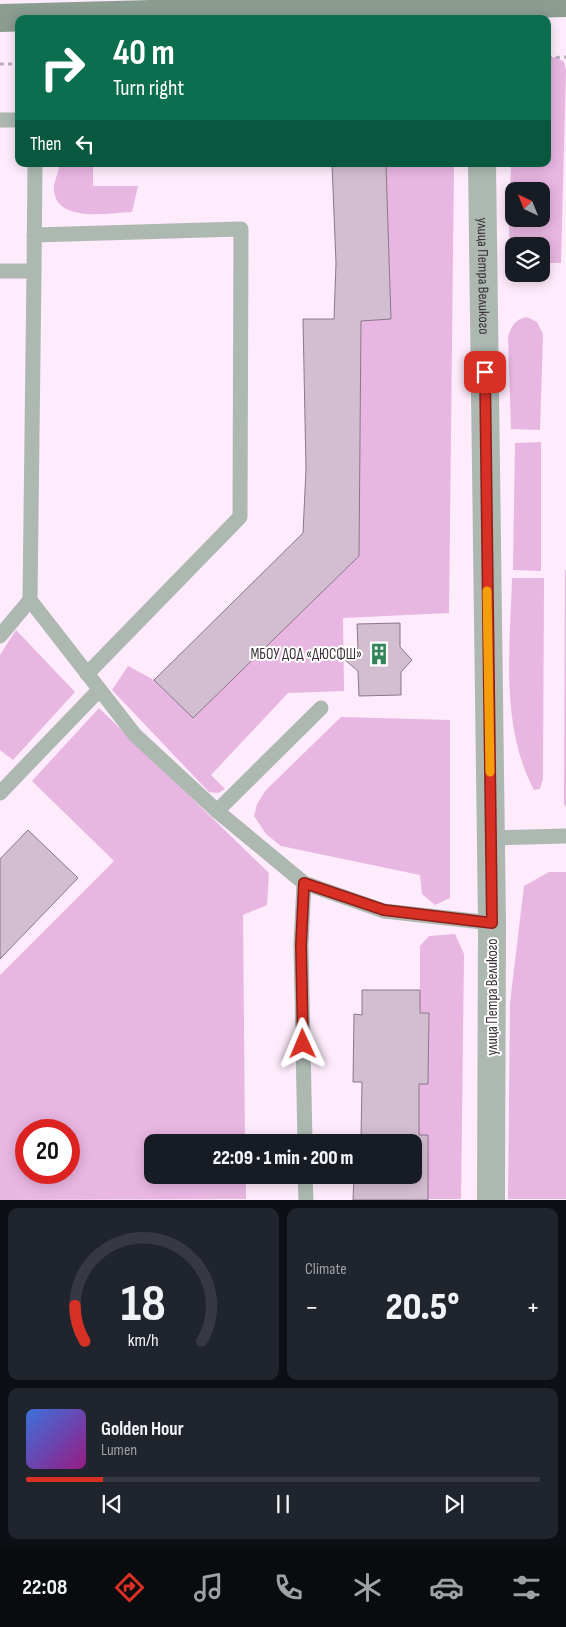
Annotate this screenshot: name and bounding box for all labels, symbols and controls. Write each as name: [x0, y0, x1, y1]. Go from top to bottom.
text: 40 m: [113, 32, 175, 75]
icon: right: [30, 35, 95, 100]
text: Turn right: [113, 75, 184, 102]
icon: left: [71, 130, 99, 158]
text: Then: [30, 133, 61, 156]
north arrow: [505, 182, 550, 228]
map controls: [505, 182, 550, 282]
street label: улица Петра Великого: [473, 217, 493, 335]
button: layers: [505, 237, 550, 282]
pin: [464, 351, 506, 393]
icon: arrive: [471, 358, 499, 386]
building icon: МБОУ ДОД «ДЮСФШ»: [366, 641, 392, 667]
place label: МБОУ ДОД «ДЮСФШ»: [250, 645, 362, 664]
street label: улица Петра Великого: [483, 939, 502, 1055]
position arrow: [276, 1017, 328, 1069]
speed limit sign: 20: [15, 1119, 80, 1184]
text: 22:09 · 1 min · 200 m: [213, 1147, 353, 1170]
text: Climate: [305, 1260, 347, 1279]
text: 18: [121, 1273, 166, 1336]
text: 20.5°: [386, 1285, 459, 1330]
text: −: [305, 1291, 319, 1324]
text: +: [526, 1291, 540, 1324]
text: km/h: [128, 1330, 159, 1351]
text: Golden Hour: [101, 1418, 184, 1441]
text: Lumen: [101, 1441, 137, 1460]
icon: previous: [98, 1490, 126, 1518]
icon: pause: [269, 1490, 297, 1518]
icon: next: [440, 1490, 468, 1518]
icon: directions: [112, 1570, 147, 1605]
icon: music: [191, 1570, 226, 1605]
icon: phone: [271, 1570, 306, 1605]
icon: climate: [350, 1570, 385, 1605]
icon: car: [429, 1570, 464, 1605]
icon: filters: [509, 1570, 544, 1605]
text: 22:08: [22, 1574, 67, 1601]

